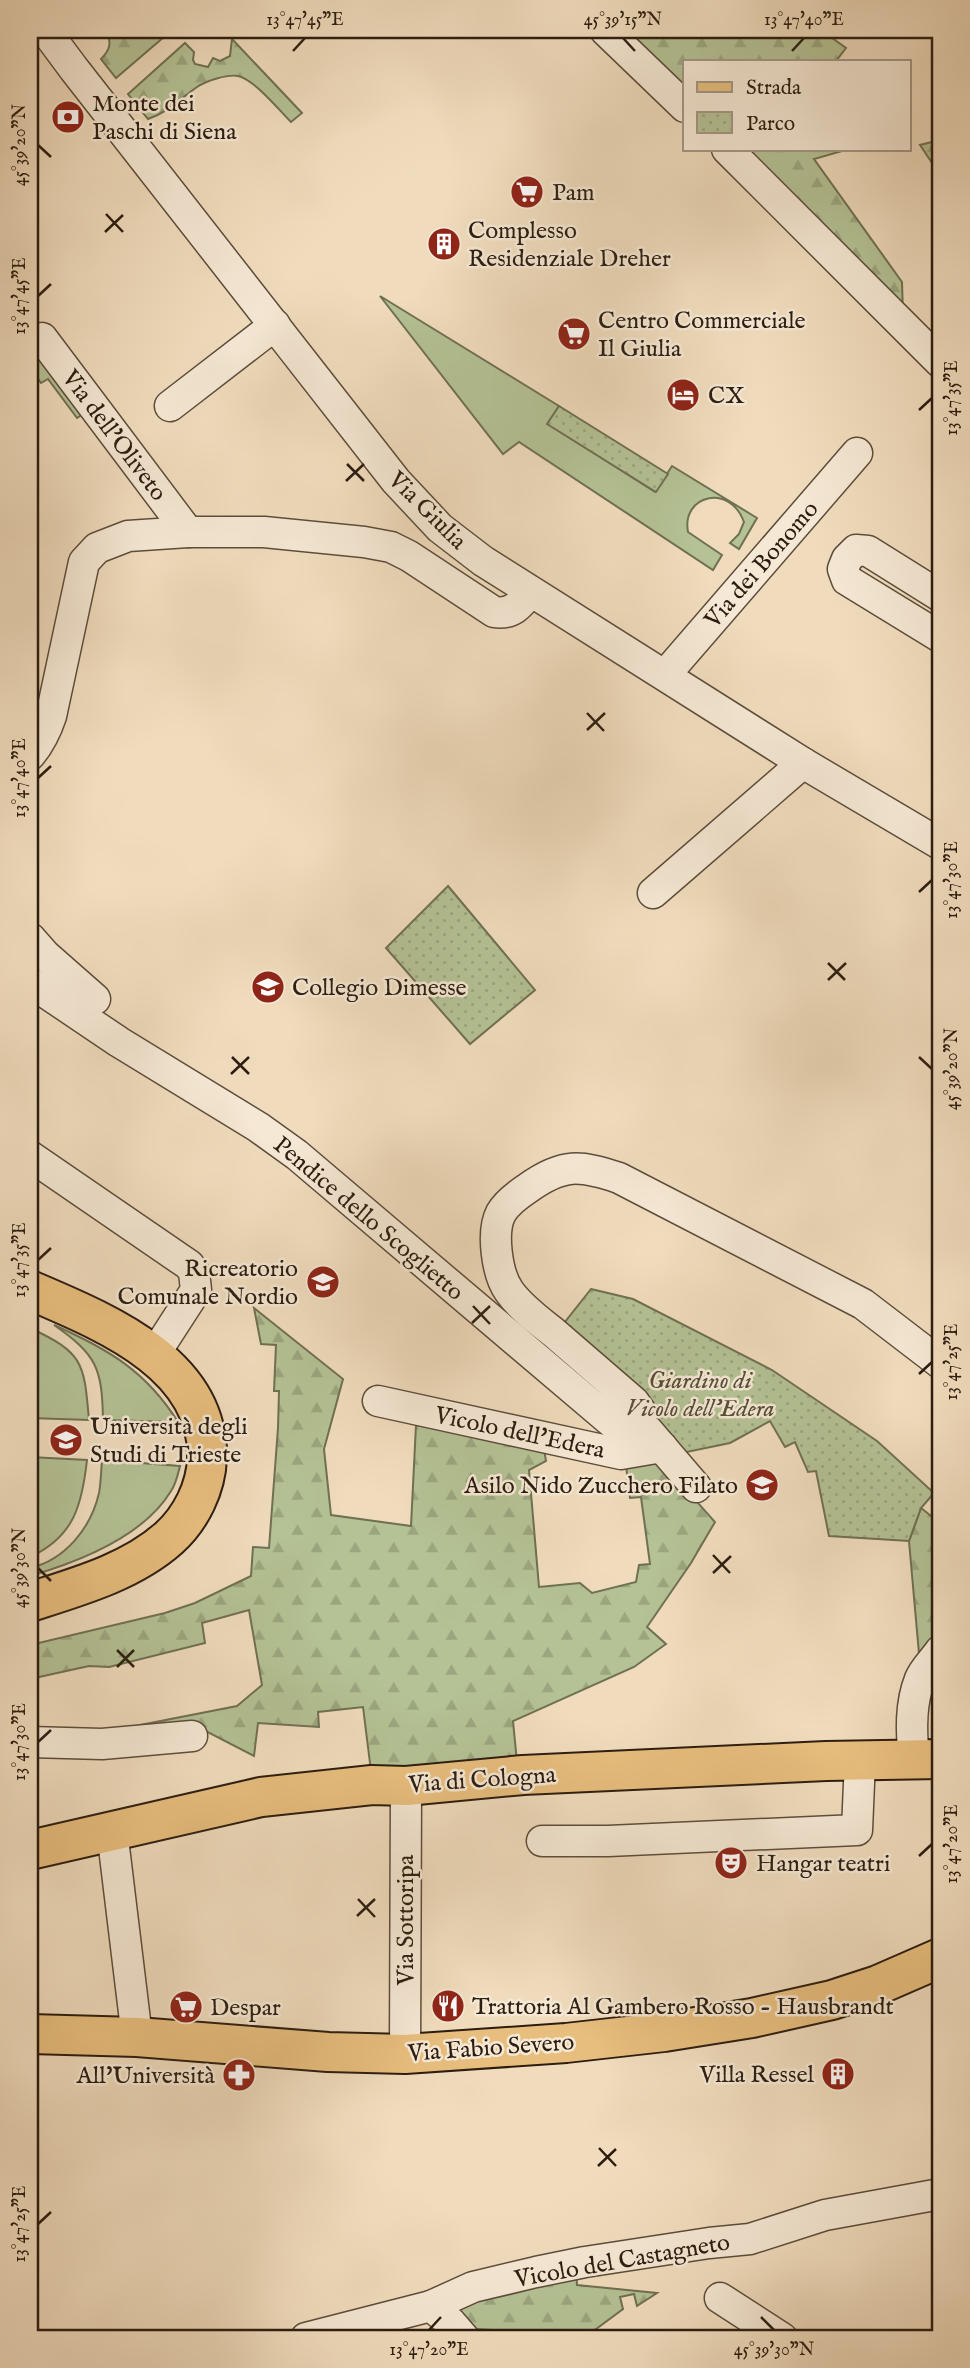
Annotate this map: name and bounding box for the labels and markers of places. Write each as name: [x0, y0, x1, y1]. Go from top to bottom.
place label: Monte dei Paschi di Siena: [92, 89, 237, 148]
bank icon: Monte dei Paschi di Siena: [49, 98, 87, 136]
supermarket icon: Pam: [508, 173, 546, 211]
place label: Pam: [552, 178, 595, 209]
place label: Complesso Residenziale Dreher: [468, 216, 671, 275]
building icon: Complesso Residenziale Dreher: [425, 225, 463, 263]
place label: Centro Commerciale Il Giulia: [598, 306, 806, 365]
supermarket icon: Centro Commerciale Il Giulia: [555, 315, 593, 353]
hotel icon: CX: [664, 376, 702, 414]
place label: CX: [708, 381, 745, 412]
school or university icon: Collegio Dimesse: [249, 968, 287, 1006]
place label: Collegio Dimesse: [292, 973, 467, 1004]
place label: Ricreatorio Comunale Nordio: [117, 1254, 298, 1313]
school or university icon: Ricreatorio Comunale Nordio: [304, 1263, 342, 1301]
place label: Università degli Studi di Trieste: [90, 1412, 248, 1471]
school or university icon: Università degli Studi di Trieste: [47, 1421, 85, 1459]
school or university icon: Asilo Nido Zucchero Filato: [743, 1466, 781, 1504]
place label: Asilo Nido Zucchero Filato: [463, 1471, 738, 1502]
theatre icon: Hangar teatri: [712, 1844, 750, 1882]
place label: Hangar teatri: [756, 1849, 890, 1880]
restaurant icon: Trattoria Al Gambero Rosso - Hausbrandt: [429, 1987, 467, 2025]
supermarket icon: Despar: [167, 1988, 205, 2026]
place label: Trattoria Al Gambero Rosso - Hausbrandt: [472, 1992, 894, 2023]
place label: Despar: [210, 1993, 281, 2024]
building icon: Villa Ressel: [819, 2055, 857, 2093]
pharmacy icon: All'Università: [220, 2056, 258, 2094]
place label: Villa Ressel: [699, 2060, 814, 2091]
place label: All'Università: [76, 2061, 216, 2092]

